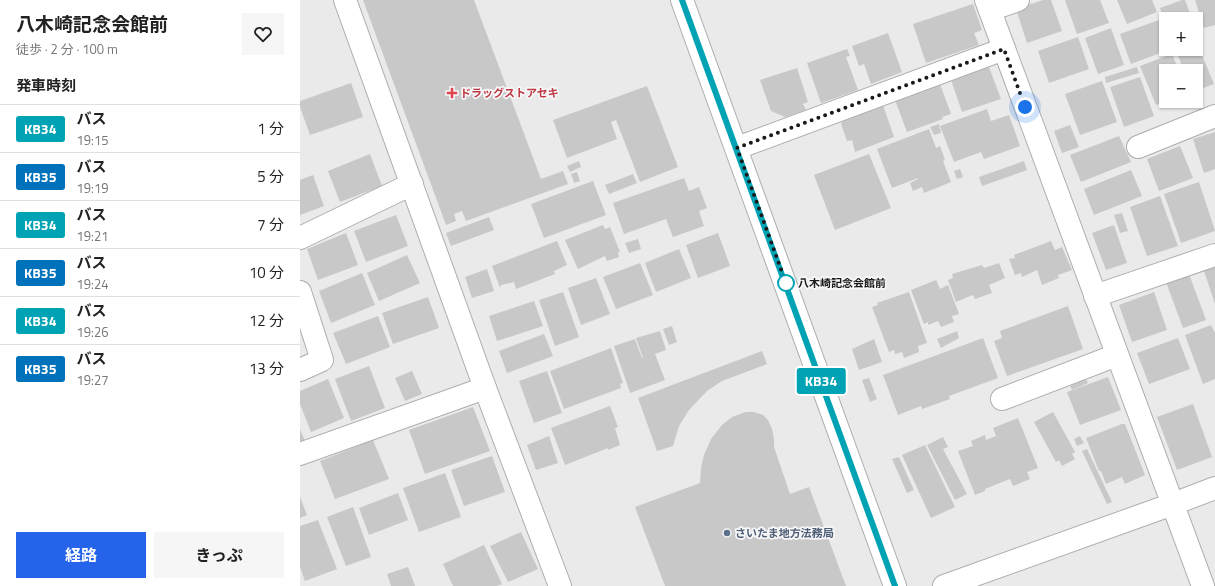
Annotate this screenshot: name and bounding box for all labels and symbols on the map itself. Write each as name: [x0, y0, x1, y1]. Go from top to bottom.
place label: ドラッグストアセキ: [460, 85, 559, 101]
marker: ドラッグストアセキ: [447, 88, 457, 98]
your location: [1015, 97, 1035, 117]
marker: 八木崎記念会館前: [777, 274, 795, 292]
place label: 八木崎記念会館前: [798, 275, 886, 291]
line badge: KB34: [793, 368, 849, 394]
place label: さいたま地方法務局: [735, 525, 834, 541]
marker: さいたま地方法務局: [722, 528, 732, 538]

